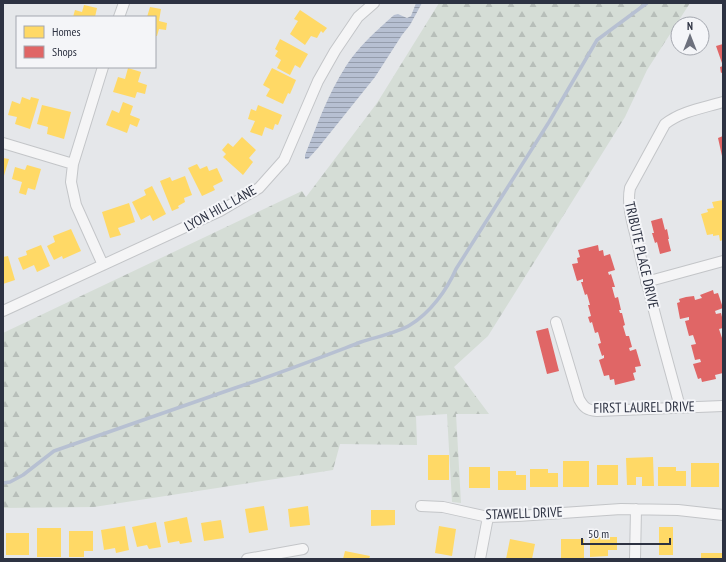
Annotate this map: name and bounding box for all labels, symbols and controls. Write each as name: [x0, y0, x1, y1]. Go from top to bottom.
legend: [16, 16, 156, 68]
north arrow: [670, 16, 710, 56]
text: N: [687, 19, 693, 33]
text: Homes: [52, 24, 80, 39]
text: Shops: [52, 44, 77, 59]
street label: LYON HILL LANE: [181, 181, 259, 235]
street label: TRIBUTE PLACE DRIVE: [621, 200, 663, 310]
street label: FIRST LAUREL DRIVE: [593, 397, 695, 417]
street label: STAWELL DRIVE: [485, 503, 563, 523]
scale bar: [582, 520, 670, 546]
text: 50 m: [588, 526, 609, 541]

